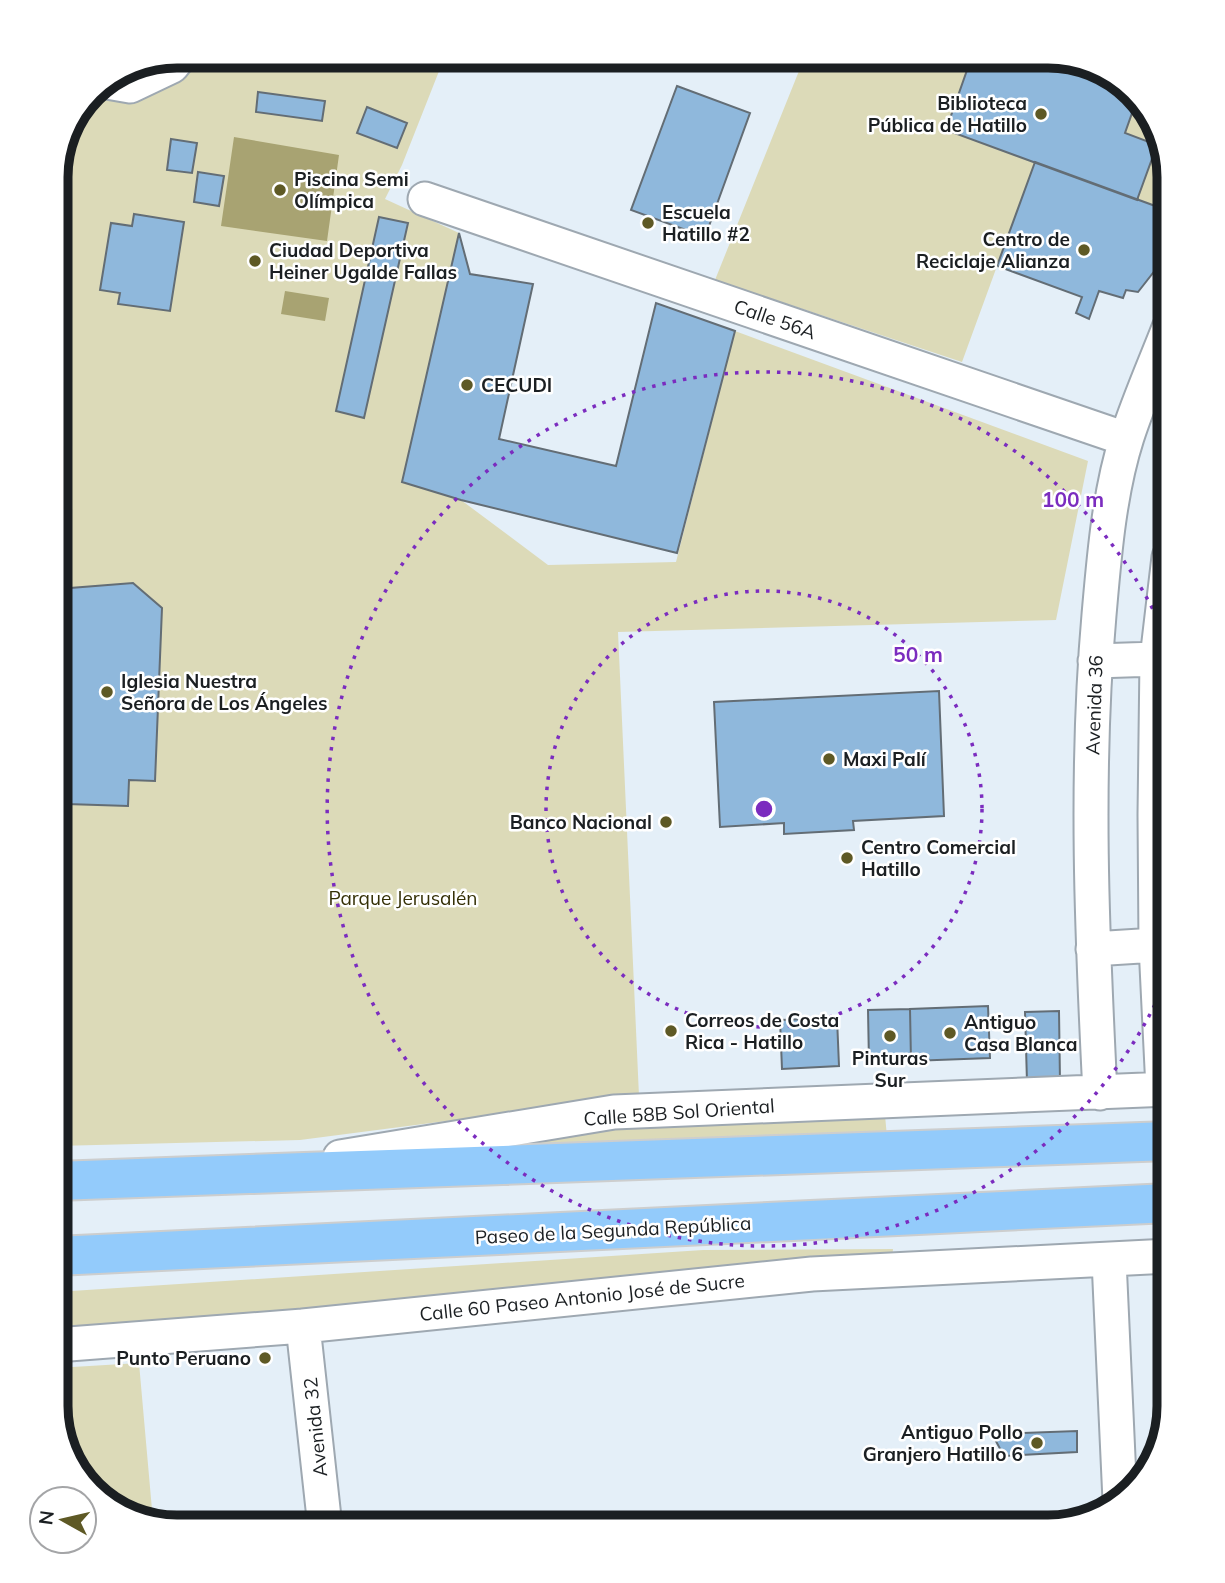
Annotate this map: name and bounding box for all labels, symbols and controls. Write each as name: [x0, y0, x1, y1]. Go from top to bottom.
place label: Biblioteca Pública de Hatillo: [868, 91, 1027, 137]
marker: Biblioteca Pública de Hatillo: [1033, 106, 1049, 122]
place label: Piscina Semi Olímpica: [294, 167, 409, 213]
marker: Piscina Semi Olímpica: [272, 182, 288, 198]
place label: Escuela Hatillo #2: [662, 200, 750, 246]
marker: Escuela Hatillo #2: [640, 215, 656, 231]
place label: Centro de Reciclaje Alianza: [916, 227, 1070, 273]
place label: Ciudad Deportiva Heiner Ugalde Fallas: [269, 238, 457, 284]
marker: Centro de Reciclaje Alianza: [1076, 242, 1092, 258]
marker: Ciudad Deportiva Heiner Ugalde Fallas: [247, 253, 263, 269]
street label: Calle 56A: [731, 294, 819, 344]
place label: CECUDI: [481, 373, 552, 397]
marker: CECUDI: [459, 377, 475, 393]
text: 100 m: [1042, 486, 1104, 512]
text: 50 m: [893, 641, 943, 667]
street label: Avenida 36: [1080, 655, 1108, 755]
place label: Iglesia Nuestra Señora de Los Ángeles: [121, 669, 327, 715]
marker: Iglesia Nuestra Señora de Los Ángeles: [99, 684, 115, 700]
place label: Maxi Palí: [843, 747, 927, 771]
marker: Maxi Palí: [821, 751, 837, 767]
centre of rings: [752, 797, 776, 821]
place label: Banco Nacional: [510, 810, 652, 834]
marker: Banco Nacional: [658, 814, 674, 830]
place label: Centro Comercial Hatillo: [861, 835, 1016, 881]
marker: Centro Comercial Hatillo: [839, 850, 855, 866]
park label: Parque Jerusalén: [328, 886, 478, 910]
place label: Correos de Costa Rica - Hatillo: [685, 1008, 839, 1054]
place label: Antiguo Casa Blanca: [964, 1010, 1078, 1056]
marker: Correos de Costa Rica - Hatillo: [663, 1023, 679, 1039]
marker: Antiguo Casa Blanca: [942, 1025, 958, 1041]
marker: Pinturas Sur: [882, 1028, 898, 1044]
place label: Pinturas Sur: [852, 1046, 928, 1092]
street label: Calle 58B Sol Oriental: [583, 1093, 775, 1131]
street label: Paseo de la Segunda República: [474, 1211, 752, 1249]
street label: Calle 60 Paseo Antonio José de Sucre: [418, 1268, 746, 1326]
place label: Punto Peruano: [116, 1346, 251, 1370]
marker: Punto Peruano: [257, 1350, 273, 1366]
street label: Avenida 32: [298, 1376, 332, 1478]
place label: Antiguo Pollo Granjero Hatillo 6: [863, 1420, 1023, 1466]
marker: Antiguo Pollo Granjero Hatillo 6: [1029, 1435, 1045, 1451]
north arrow: [28, 1485, 98, 1555]
text: N: [33, 1509, 59, 1526]

